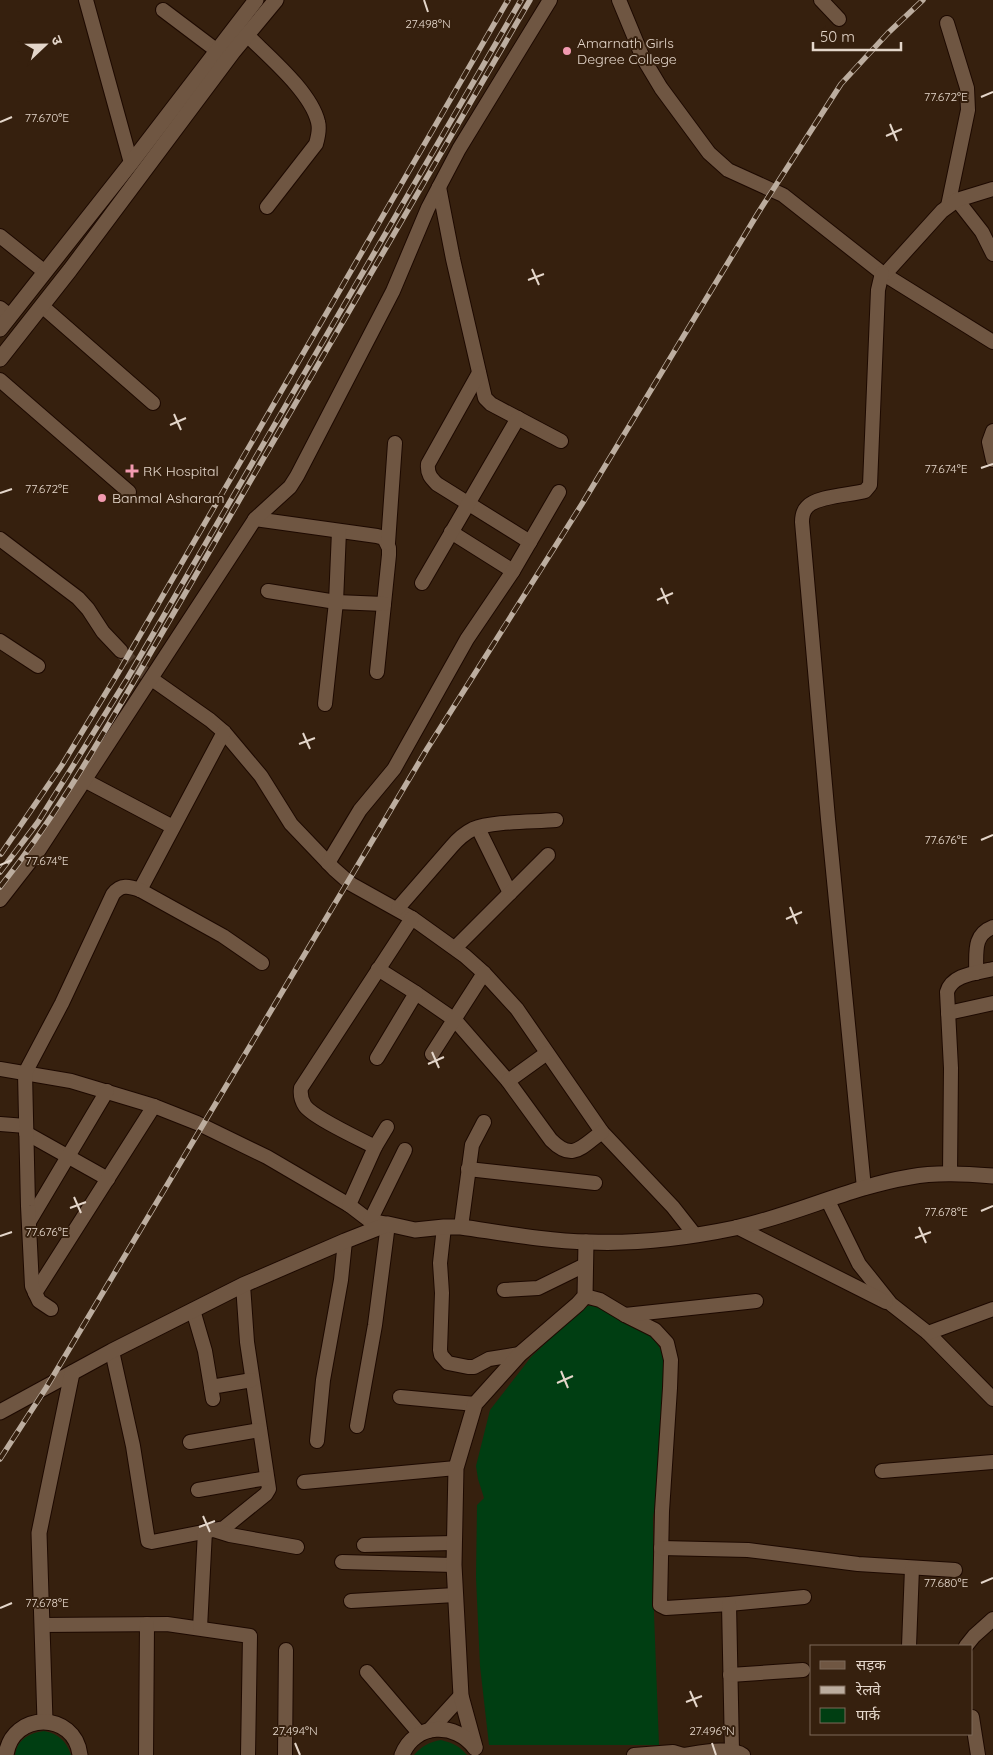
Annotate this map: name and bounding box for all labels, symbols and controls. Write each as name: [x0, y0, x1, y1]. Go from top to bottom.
text: 27.498°N: [405, 16, 451, 31]
north arrow: [20, 20, 70, 70]
scale bar: [813, 20, 900, 52]
text: 50 m: [820, 27, 855, 46]
text: उ: [47, 33, 67, 48]
place label: Amarnath Girls Degree College: [577, 34, 677, 68]
marker: Amarnath Girls Degree College: [561, 45, 573, 57]
text: 77.672°E: [924, 89, 968, 104]
text: 77.670°E: [25, 110, 69, 125]
text: 77.674°E: [925, 461, 968, 476]
place label: RK Hospital: [143, 462, 219, 480]
marker: RK Hospital: [125, 464, 139, 478]
text: 77.672°E: [25, 481, 69, 496]
place label: Banmal Asharam: [112, 489, 225, 507]
marker: Banmal Asharam: [96, 492, 108, 504]
text: 77.676°E: [924, 832, 968, 847]
text: 77.674°E: [26, 853, 69, 868]
text: 77.678°E: [924, 1204, 968, 1219]
text: 77.676°E: [25, 1224, 69, 1239]
text: 77.680°E: [924, 1575, 968, 1590]
text: 77.678°E: [25, 1595, 69, 1610]
legend: [810, 1645, 973, 1735]
text: सड़क: [856, 1655, 886, 1674]
text: रेलवे: [855, 1680, 881, 1699]
text: पार्क: [856, 1705, 880, 1724]
text: 27.494°N: [272, 1723, 318, 1738]
text: 27.496°N: [689, 1723, 735, 1738]

